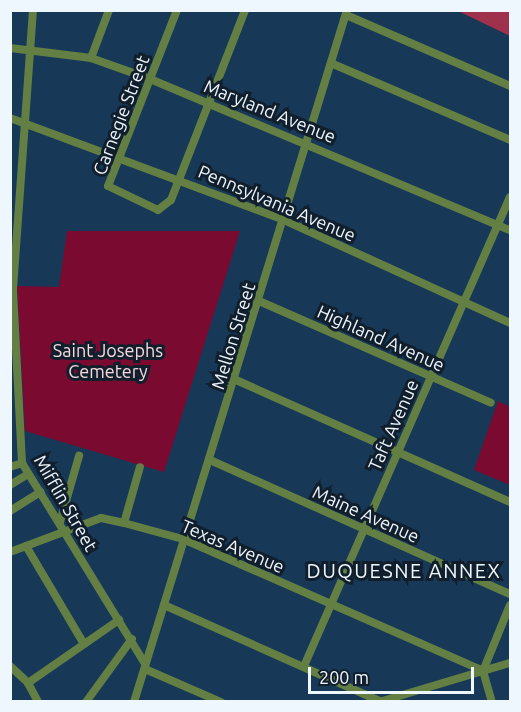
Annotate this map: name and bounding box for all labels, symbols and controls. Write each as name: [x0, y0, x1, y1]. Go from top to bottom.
street label: Carnegie Street: [88, 52, 154, 178]
street label: Maryland Avenue: [201, 75, 339, 147]
street label: Pennsylvania Avenue: [195, 160, 359, 246]
street label: Mellon Street: [207, 280, 259, 392]
street label: Highland Avenue: [314, 300, 448, 376]
park label: Saint Josephs Cemetery: [53, 340, 163, 382]
street label: Taft Avenue: [363, 376, 423, 474]
street label: Mifflin Street: [30, 451, 102, 555]
street label: Maine Avenue: [309, 481, 423, 547]
street label: Texas Avenue: [178, 515, 288, 577]
district label: DUQUESNE ANNEX: [307, 558, 501, 582]
scale bar: [311, 655, 478, 693]
text: 200 m: [319, 667, 369, 687]

